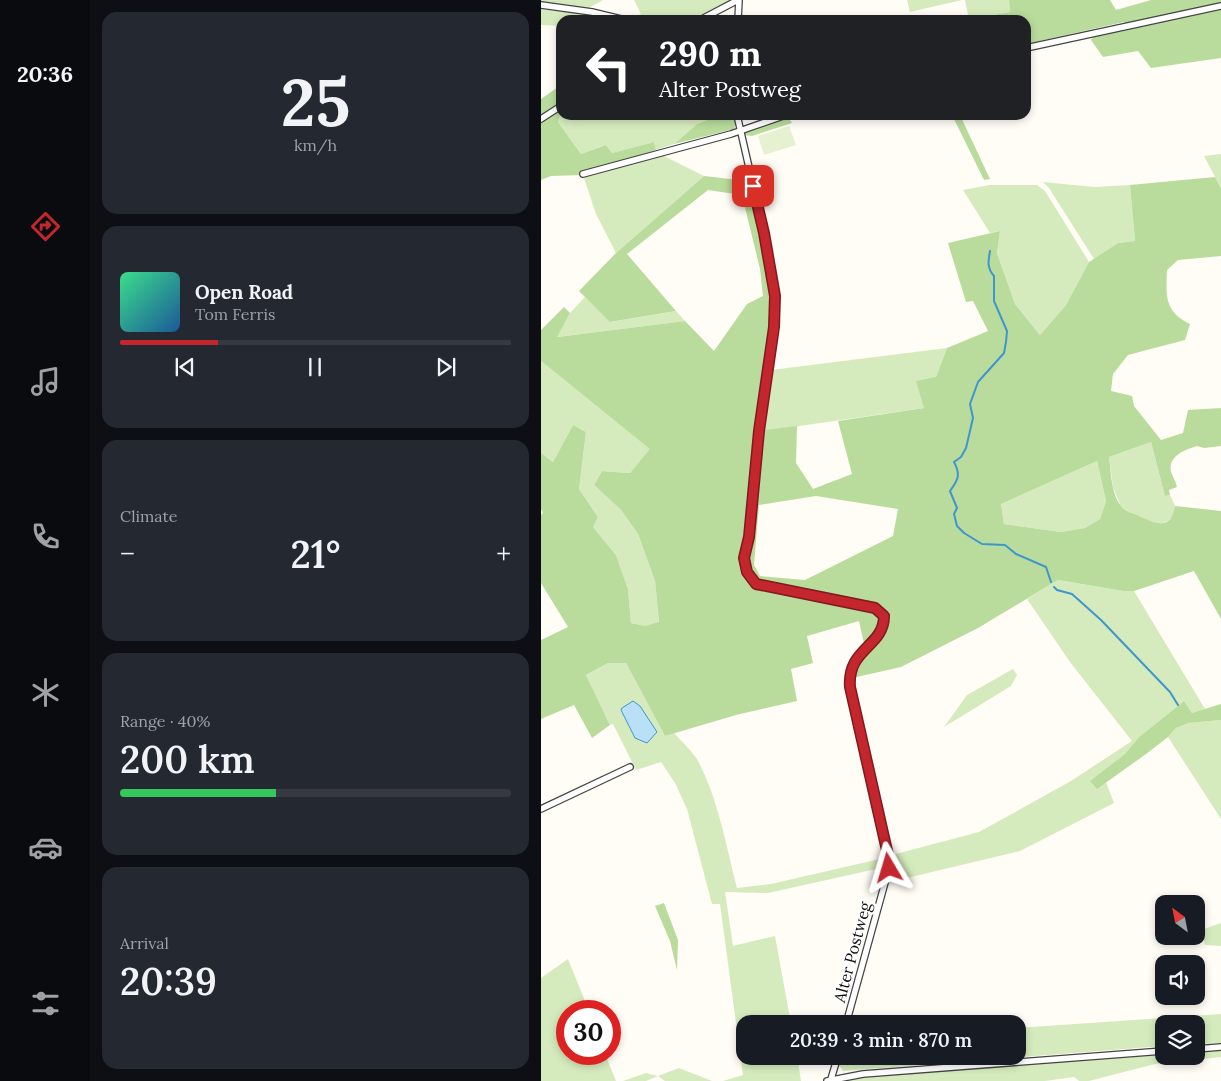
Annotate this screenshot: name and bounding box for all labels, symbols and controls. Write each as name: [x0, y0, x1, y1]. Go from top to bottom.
text: 290 m: [659, 31, 761, 76]
icon: left: [576, 35, 641, 100]
text: 20:36: [17, 60, 73, 88]
text: 25: [281, 61, 350, 144]
text: Alter Postweg: [659, 75, 801, 103]
text: km/h: [294, 135, 337, 155]
pin: [732, 165, 774, 207]
icon: arrive: [739, 172, 767, 200]
icon: directions: [28, 209, 63, 244]
text: Open Road: [195, 280, 293, 304]
text: Tom Ferris: [195, 304, 275, 324]
icon: previous: [171, 353, 199, 381]
icon: pause: [301, 353, 329, 381]
icon: next: [432, 353, 460, 381]
icon: music: [28, 364, 63, 399]
text: Climate: [120, 506, 177, 526]
icon: phone: [28, 519, 63, 554]
text: 21°: [290, 530, 341, 578]
text: −: [120, 536, 135, 572]
text: +: [496, 536, 511, 572]
icon: climate: [28, 675, 63, 710]
text: Range · 40%: [120, 711, 210, 731]
text: 200 km: [120, 735, 255, 783]
icon: car: [28, 830, 63, 865]
position arrow: [862, 841, 914, 893]
north arrow: [1155, 895, 1205, 945]
map controls: [1155, 895, 1205, 1065]
street label: Alter Postweg: [829, 898, 875, 1005]
text: Arrival: [120, 933, 169, 953]
button: sound: [1155, 955, 1205, 1005]
text: 20:39: [120, 957, 217, 1005]
icon: filters: [28, 986, 63, 1021]
speed limit sign: 30: [556, 1000, 621, 1065]
button: layers: [1155, 1015, 1205, 1065]
text: 20:39 · 3 min · 870 m: [790, 1028, 972, 1052]

